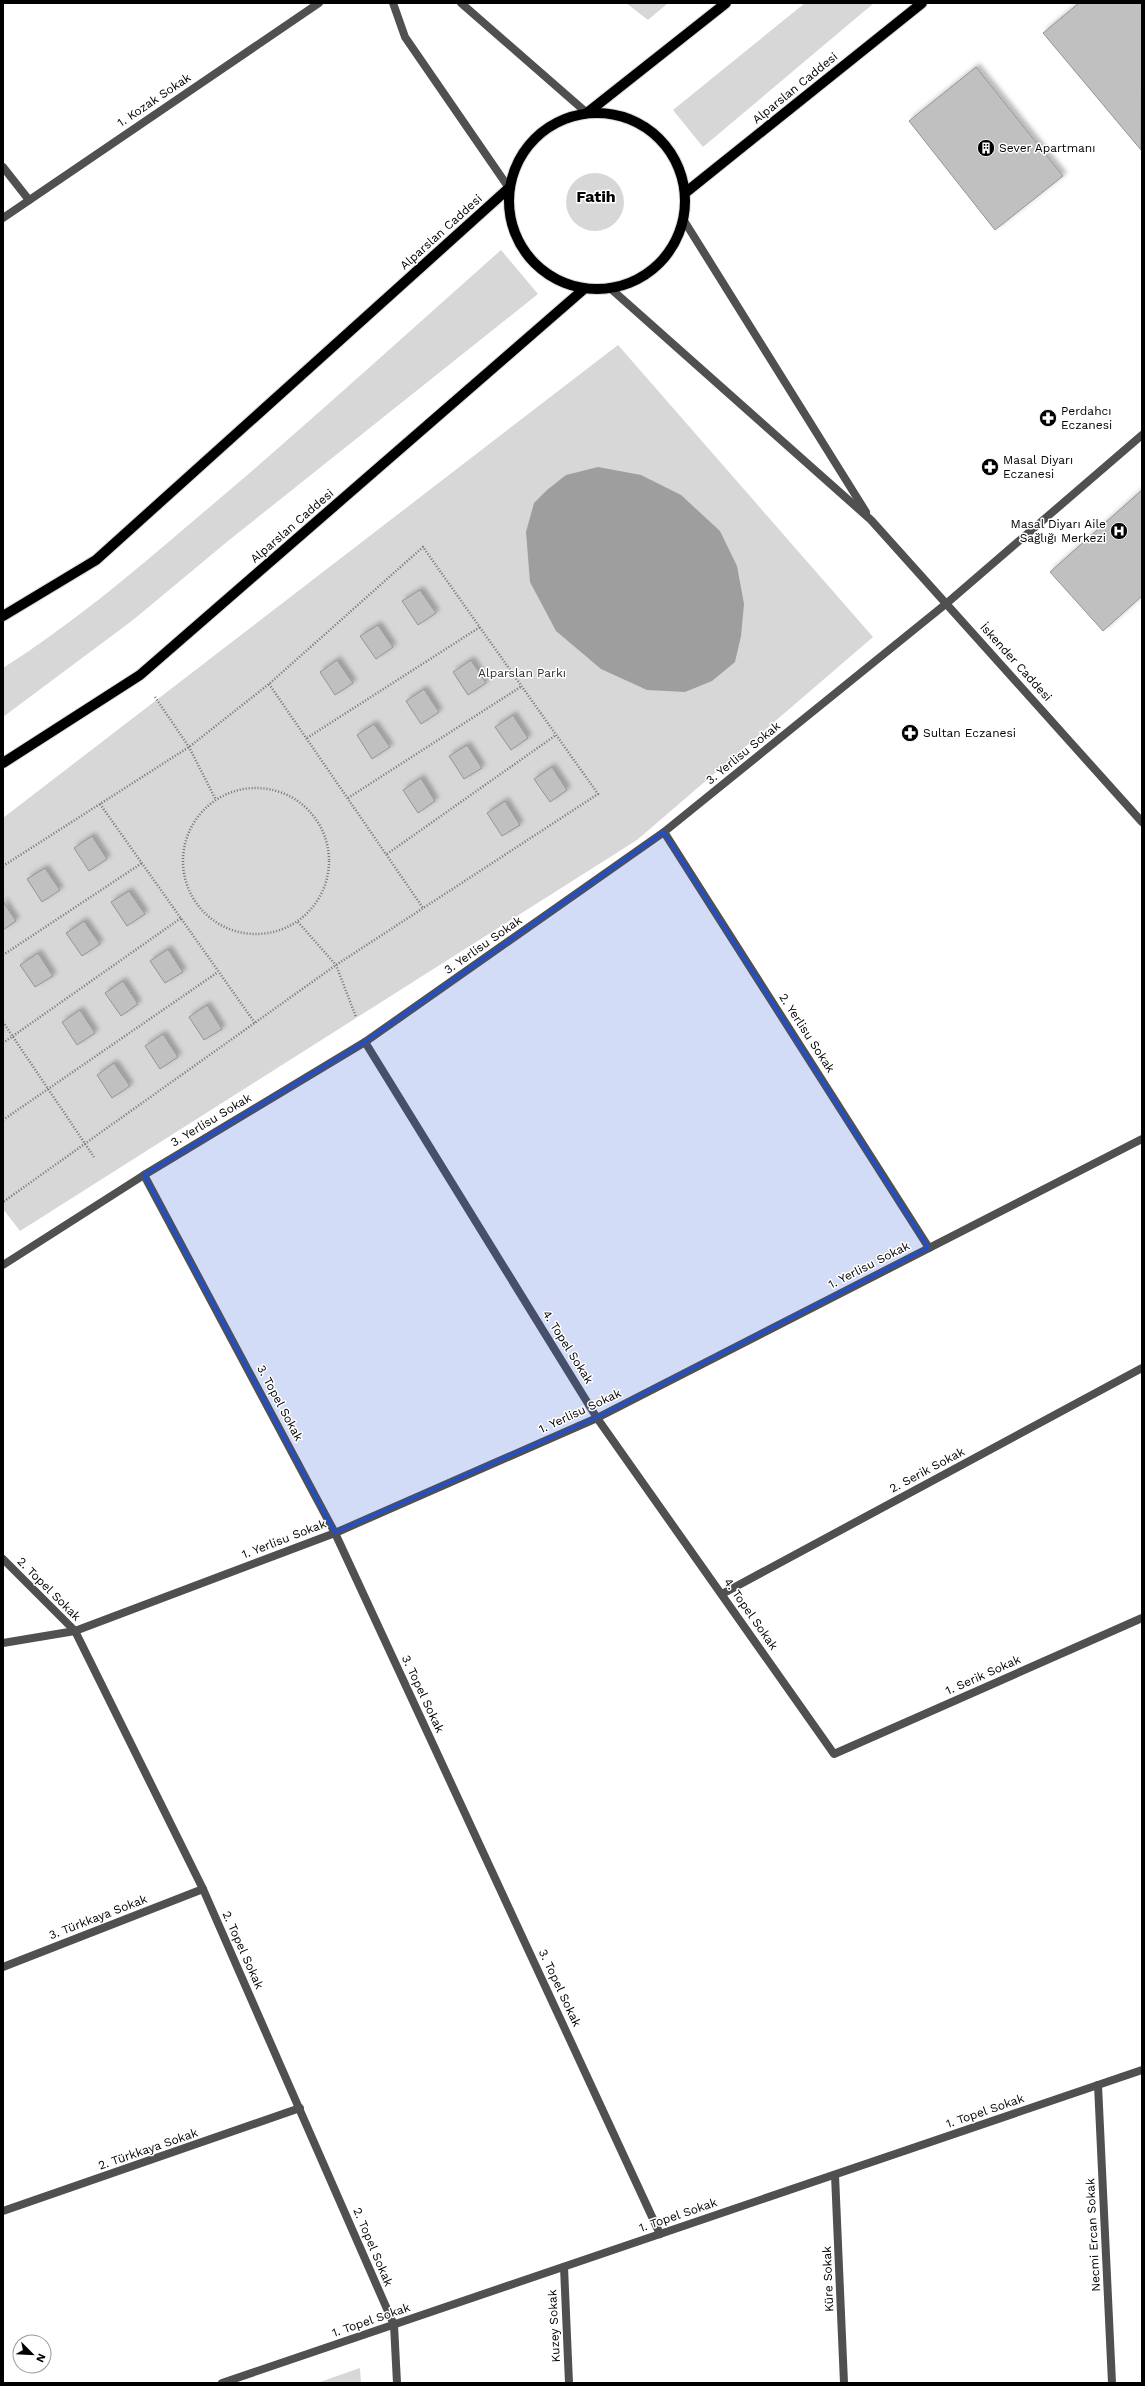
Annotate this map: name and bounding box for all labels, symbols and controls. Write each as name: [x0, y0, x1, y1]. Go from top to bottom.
street label: Alparslan Caddesi: [750, 49, 840, 127]
street label: 1. Kozak Sokak: [115, 70, 193, 130]
building icon: Sever Apartmanı: [976, 138, 996, 158]
place label: Sever Apartmanı: [999, 141, 1096, 155]
district label: Fatih: [576, 187, 616, 206]
street label: Alparslan Caddesi: [397, 192, 485, 272]
place label: Perdahcı Eczanesi: [1061, 404, 1112, 432]
pharmacy icon: Perdahcı Eczanesi: [1038, 408, 1058, 428]
place label: Masal Diyarı Eczanesi: [1003, 453, 1073, 481]
pharmacy icon: Masal Diyarı Eczanesi: [980, 457, 1000, 477]
street label: Alparslan Caddesi: [248, 486, 336, 566]
place label: Masal Diyarı Aile Sağlığı Merkezi: [1011, 517, 1106, 545]
hospital icon: Masal Diyarı Aile Sağlığı Merkezi: [1109, 521, 1129, 541]
street label: İskender Caddesi: [977, 620, 1055, 704]
park label: Alparslan Parkı: [478, 666, 566, 680]
street label: 3. Yerlisu Sokak: [703, 719, 783, 787]
pharmacy icon: Sultan Eczanesi: [900, 723, 920, 743]
place label: Sultan Eczanesi: [923, 726, 1016, 740]
street label: 3. Yerlisu Sokak: [442, 913, 525, 977]
street label: 2. Yerlisu Sokak: [776, 991, 838, 1075]
street label: 3. Yerlisu Sokak: [168, 1090, 254, 1150]
street label: 1. Yerlisu Sokak: [826, 1238, 912, 1291]
street label: 4. Topel Sokak: [540, 1308, 596, 1387]
street label: 3. Topel Sokak: [254, 1363, 306, 1444]
street label: 1. Yerlisu Sokak: [537, 1386, 624, 1436]
street label: 2. Serik Sokak: [887, 1444, 967, 1496]
street label: 1. Yerlisu Sokak: [240, 1516, 328, 1562]
street label: 2. Topel Sokak: [14, 1554, 84, 1624]
street label: 4. Topel Sokak: [721, 1575, 781, 1653]
street label: 1. Serik Sokak: [943, 1652, 1023, 1698]
street label: 3. Topel Sokak: [399, 1653, 447, 1735]
street label: 3. Türkkaya Sokak: [47, 1892, 149, 1942]
street label: 2. Topel Sokak: [220, 1909, 267, 1991]
street label: 3. Topel Sokak: [536, 1947, 584, 2029]
street label: 1. Topel Sokak: [944, 2091, 1026, 2131]
street label: 2. Türkkaya Sokak: [96, 2125, 200, 2173]
street label: Necmi Ercan Sokak: [1083, 2178, 1103, 2292]
street label: 1. Topel Sokak: [637, 2195, 719, 2235]
street label: 2. Topel Sokak: [350, 2206, 396, 2289]
street label: Küre Sokak: [820, 2246, 836, 2312]
street label: Kuzey Sokak: [545, 2289, 563, 2363]
street label: 1. Topel Sokak: [330, 2300, 412, 2340]
north arrow: [12, 2334, 52, 2374]
text: N: [33, 2351, 48, 2364]

